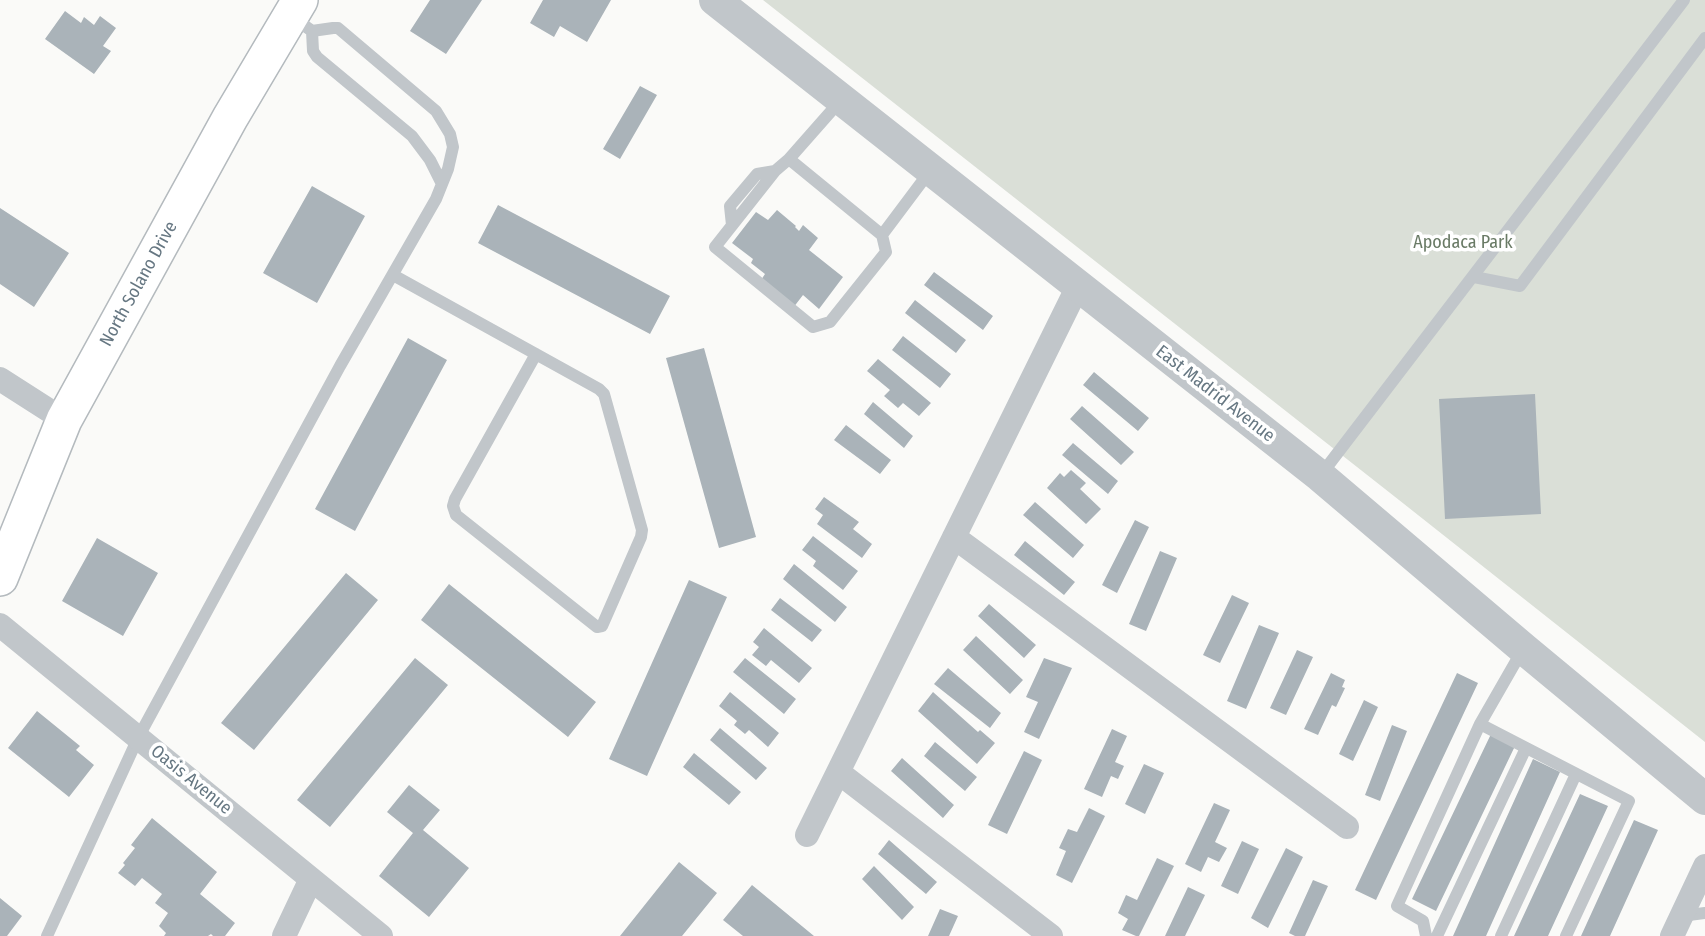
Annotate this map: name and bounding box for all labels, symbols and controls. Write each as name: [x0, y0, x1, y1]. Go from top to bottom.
street label: North Solano Drive: [96, 218, 182, 350]
park label: Apodaca Park: [1413, 232, 1513, 254]
street label: East Madrid Avenue: [1151, 341, 1279, 447]
street label: Oasis Avenue: [146, 741, 236, 819]

